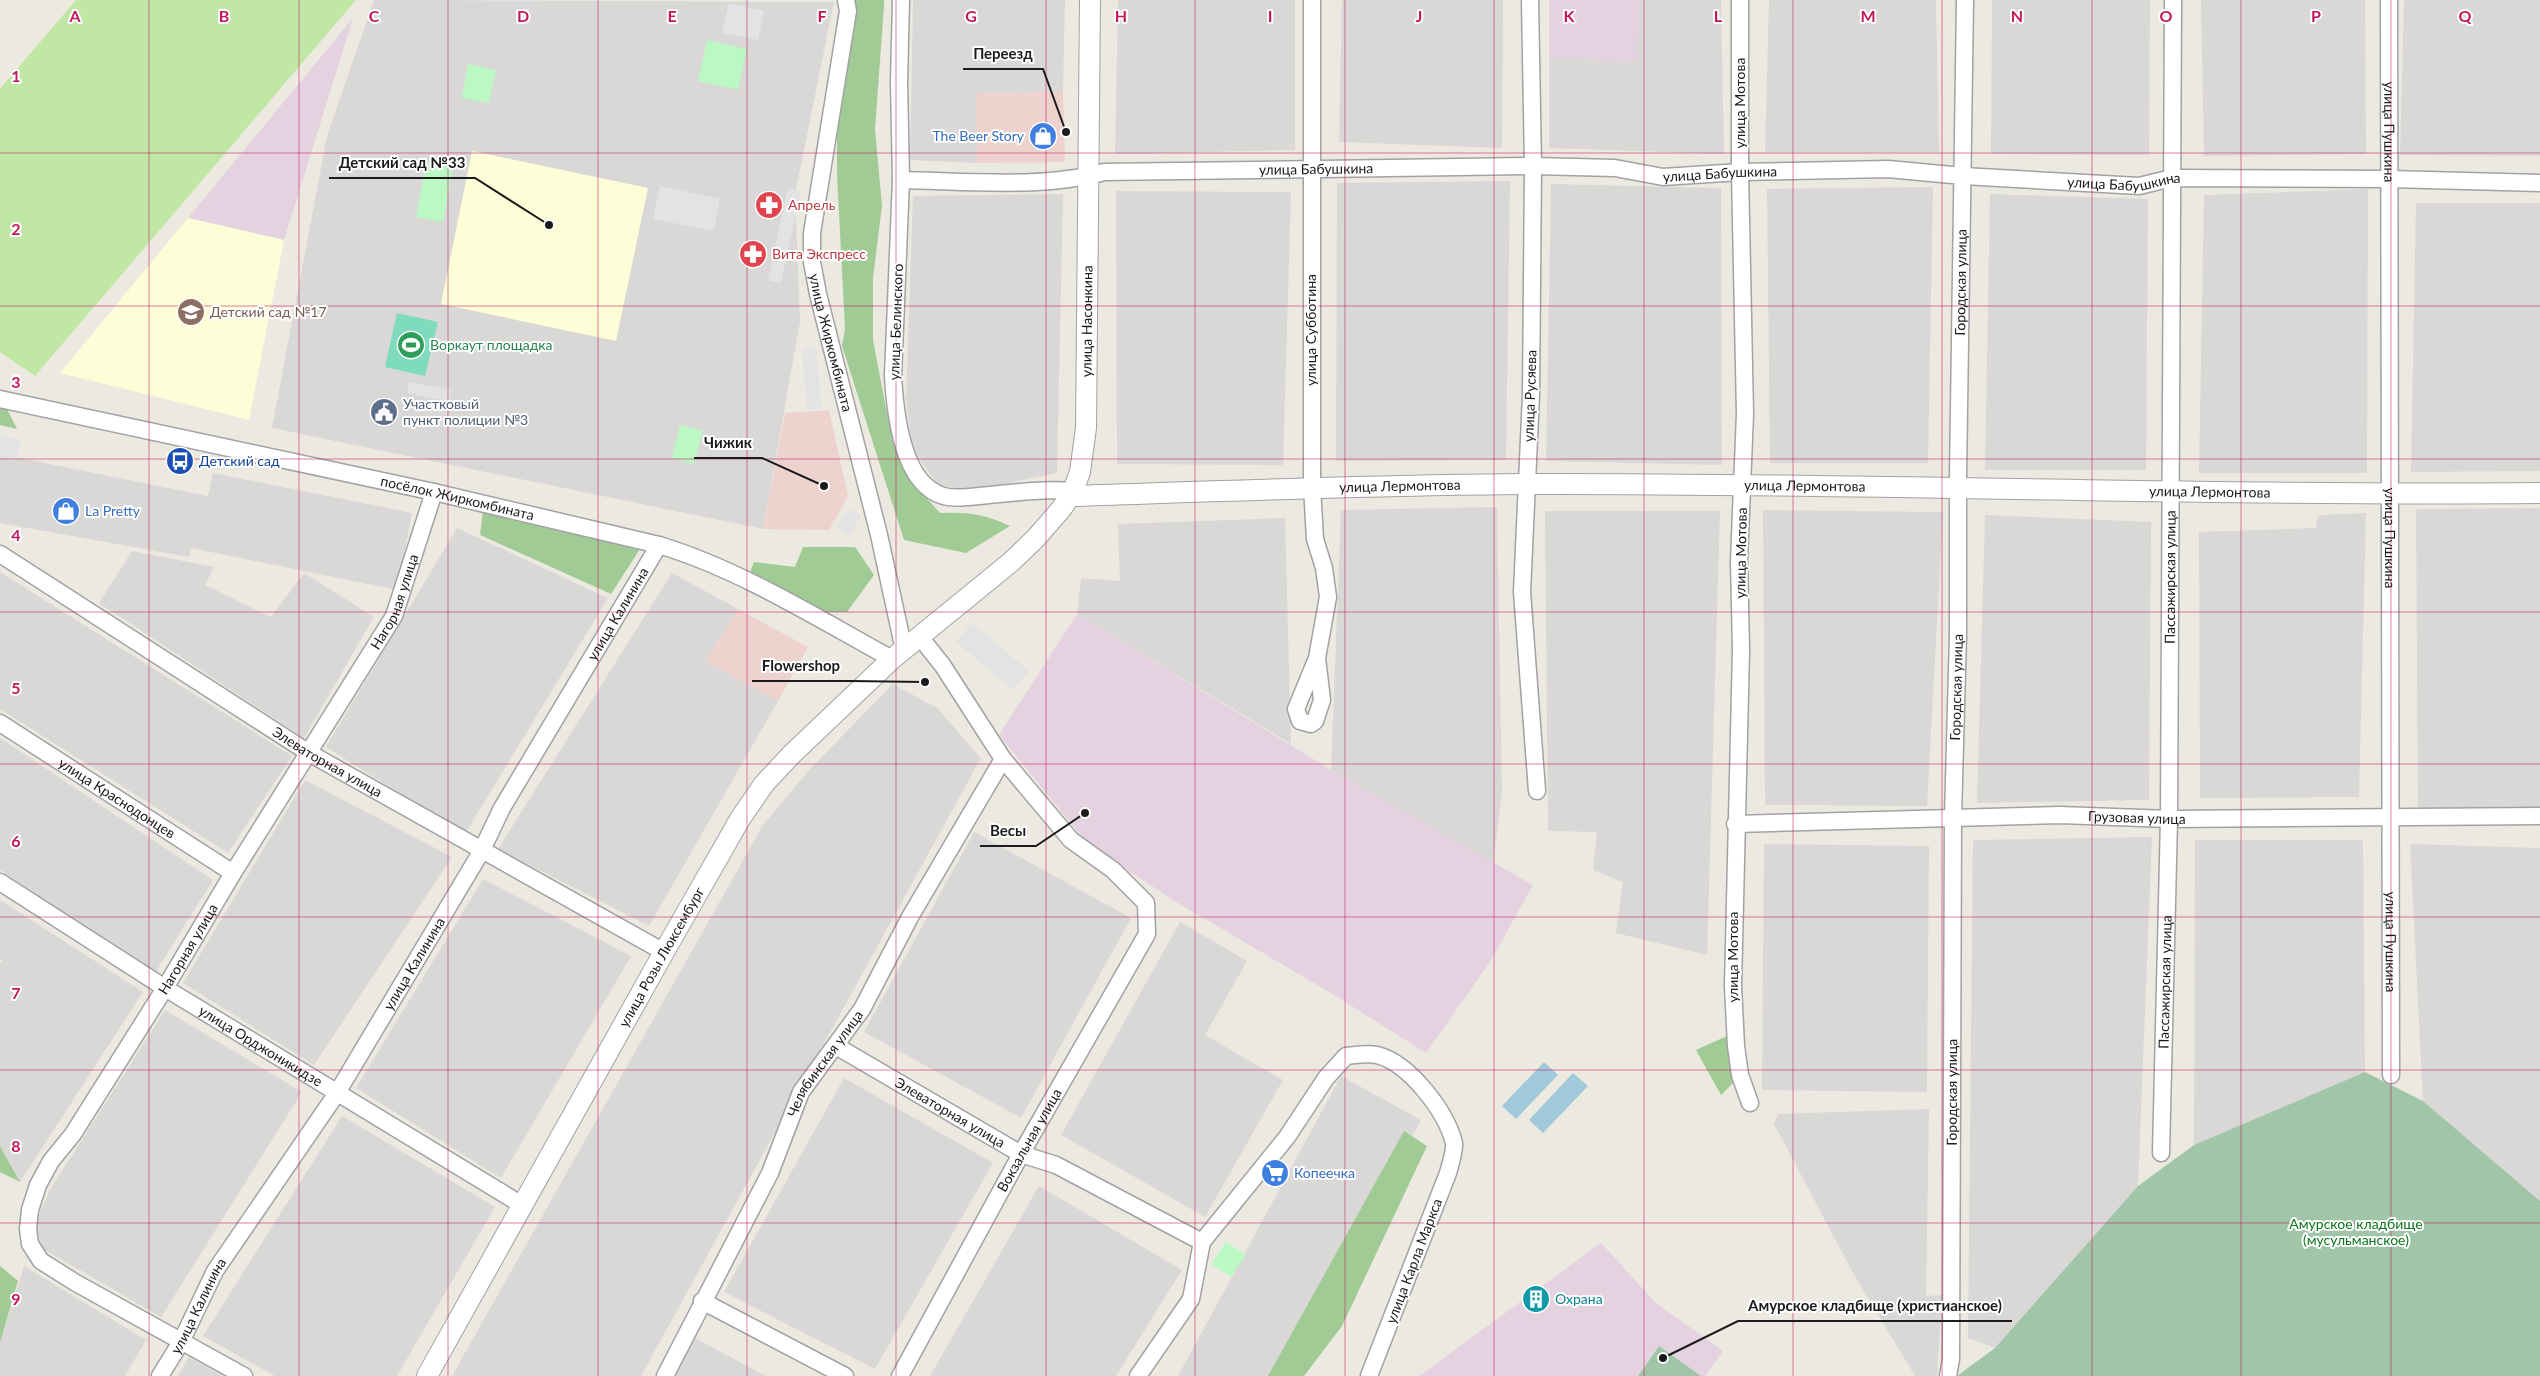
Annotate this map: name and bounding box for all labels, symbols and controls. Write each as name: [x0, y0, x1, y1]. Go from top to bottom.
text: A: [68, 6, 81, 25]
text: B: [219, 6, 229, 25]
text: C: [369, 6, 380, 25]
text: D: [517, 6, 529, 25]
text: E: [667, 6, 677, 25]
text: F: [817, 6, 827, 25]
text: G: [965, 6, 977, 25]
text: H: [1115, 6, 1127, 25]
text: I: [1268, 6, 1272, 25]
text: J: [1416, 6, 1422, 25]
text: K: [1564, 6, 1576, 25]
text: L: [1714, 6, 1723, 25]
text: M: [1860, 6, 1876, 25]
text: N: [2011, 6, 2023, 25]
text: O: [2160, 6, 2173, 25]
text: P: [2311, 6, 2321, 25]
text: Q: [2459, 6, 2472, 25]
callout: Переезд: [963, 39, 1043, 69]
text: Переезд: [973, 44, 1033, 62]
street label: улица Мотова: [1731, 58, 1748, 148]
text: 1: [11, 66, 21, 85]
street label: улица Пушкина: [2381, 82, 2398, 183]
shop icon: The Beer Story: [1028, 121, 1058, 151]
place label: The Beer Story: [932, 127, 1025, 144]
callout: Детский сад №33: [329, 148, 475, 178]
text: Детский сад №33: [339, 153, 465, 171]
street label: улица Бабушкина: [1259, 159, 1373, 178]
street label: улица Бабушкина: [1662, 162, 1777, 185]
street label: улица Бабушкина: [2067, 169, 2181, 194]
pharmacy icon: Апрель: [754, 190, 784, 220]
place label: Апрель: [788, 196, 836, 213]
text: 2: [11, 219, 21, 238]
street label: Городская улица: [1951, 229, 1970, 336]
pharmacy icon: Вита Экспресс: [738, 239, 768, 269]
place label: Вита Экспресс: [772, 245, 866, 262]
street label: улица Белинского: [885, 263, 906, 381]
street label: улица Насонкина: [1077, 265, 1096, 377]
street label: улица Жиркомбината: [806, 272, 857, 414]
street label: улица Субботина: [1302, 274, 1319, 386]
school or university icon: Детский сад №17: [176, 297, 206, 327]
place label: Детский сад №17: [210, 303, 327, 320]
sports icon: Воркаут площадка: [396, 330, 426, 360]
place label: Воркаут площадка: [430, 336, 553, 353]
street label: улица Русяева: [1519, 350, 1540, 442]
text: 3: [11, 372, 21, 391]
place label: Участковый пункт полиции №3: [403, 395, 528, 428]
public building icon: Участковый пункт полиции №3: [369, 397, 399, 427]
callout: Чижик: [694, 428, 762, 458]
text: Чижик: [704, 433, 753, 451]
bus stop icon: Детский сад: [165, 446, 195, 476]
place label: Детский сад: [199, 452, 280, 469]
street label: посёлок Жиркомбината: [379, 472, 536, 523]
street label: улица Лермонтова: [1339, 476, 1461, 495]
street label: улица Лермонтова: [1744, 476, 1866, 495]
street label: улица Лермонтова: [2149, 482, 2271, 501]
street label: улица Пушкина: [2382, 488, 2399, 589]
shop icon: La Pretty: [51, 496, 81, 526]
place label: La Pretty: [85, 502, 141, 519]
street label: улица Мотова: [1731, 507, 1750, 599]
street label: Пассажирская улица: [2161, 510, 2179, 644]
text: 4: [11, 525, 21, 544]
street label: Нагорная улица: [366, 552, 421, 652]
street label: улица Калинина: [583, 564, 652, 663]
street label: Городская улица: [1946, 634, 1966, 741]
callout: Flowershop: [752, 651, 850, 681]
text: Flowershop: [762, 656, 840, 674]
text: 5: [11, 678, 21, 697]
street label: Элеваторная улица: [270, 723, 386, 800]
street label: улица Краснодонцев: [56, 754, 179, 842]
street label: Грузовая улица: [2088, 807, 2186, 827]
callout: Весы: [980, 816, 1036, 846]
text: Весы: [990, 821, 1026, 839]
text: 6: [11, 831, 21, 850]
street label: улица Розы Люксембург: [615, 884, 707, 1030]
street label: улица Пушкина: [2383, 892, 2400, 993]
street label: Нагорная улица: [154, 900, 221, 997]
street label: улица Мотова: [1724, 912, 1741, 1002]
street label: улица Калинина: [379, 914, 448, 1013]
street label: Пассажирская улица: [2154, 915, 2175, 1049]
text: 7: [11, 983, 21, 1002]
street label: улица Орджоникидзе: [196, 1002, 326, 1090]
street label: Челябинская улица: [783, 1007, 866, 1119]
street label: Городская улица: [1943, 1039, 1960, 1146]
street label: Элеваторная улица: [892, 1073, 1008, 1151]
street label: Вокзальная улица: [993, 1085, 1065, 1195]
text: 8: [11, 1136, 21, 1155]
supermarket icon: Копеечка: [1260, 1158, 1290, 1188]
place label: Копеечка: [1294, 1164, 1355, 1181]
street label: улица Карла Маркса: [1382, 1196, 1445, 1326]
park label: Амурское кладбище (мусульманское): [2289, 1215, 2423, 1248]
street label: улица Калинина: [167, 1254, 229, 1357]
building icon: Охрана: [1521, 1284, 1551, 1314]
text: 9: [11, 1289, 21, 1308]
place label: Охрана: [1555, 1290, 1603, 1307]
callout: Амурское кладбище (христианское): [1738, 1291, 2012, 1321]
text: Амурское кладбище (христианское): [1747, 1296, 2002, 1314]

